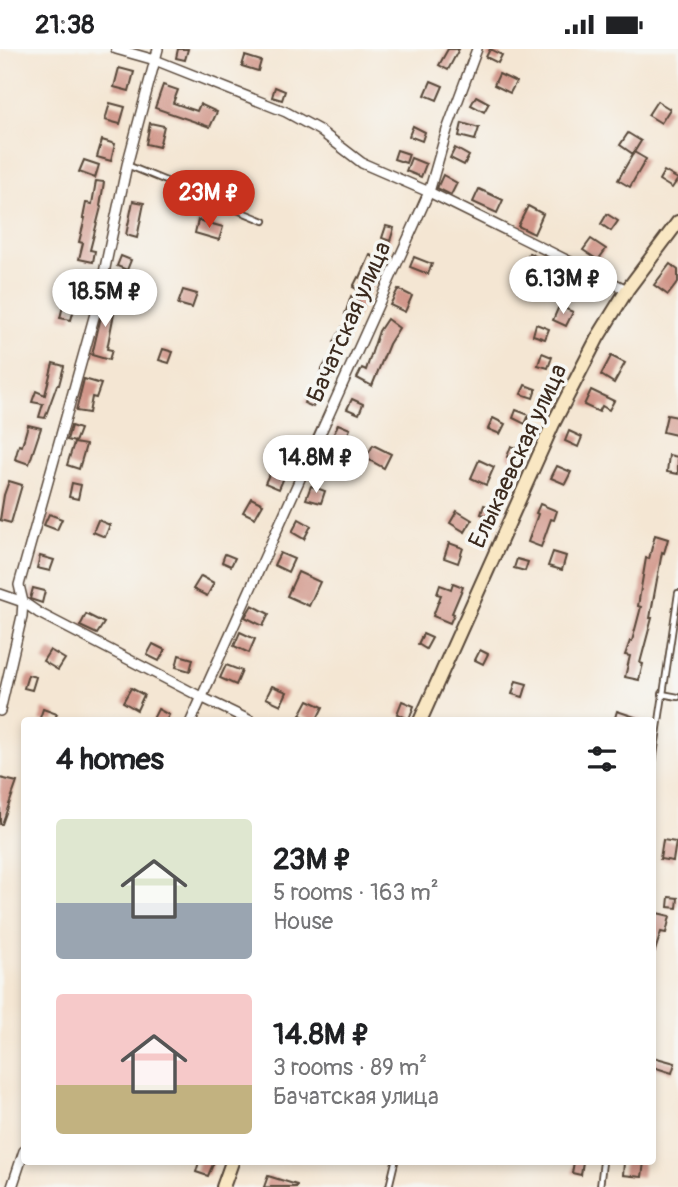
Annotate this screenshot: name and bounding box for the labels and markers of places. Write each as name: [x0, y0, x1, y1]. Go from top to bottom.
pin: 23M ₽: [160, 171, 258, 230]
pin: 6.13M ₽: [498, 257, 628, 316]
pin: 18.5M ₽: [40, 269, 170, 329]
pin: 14.8M ₽: [251, 435, 381, 495]

